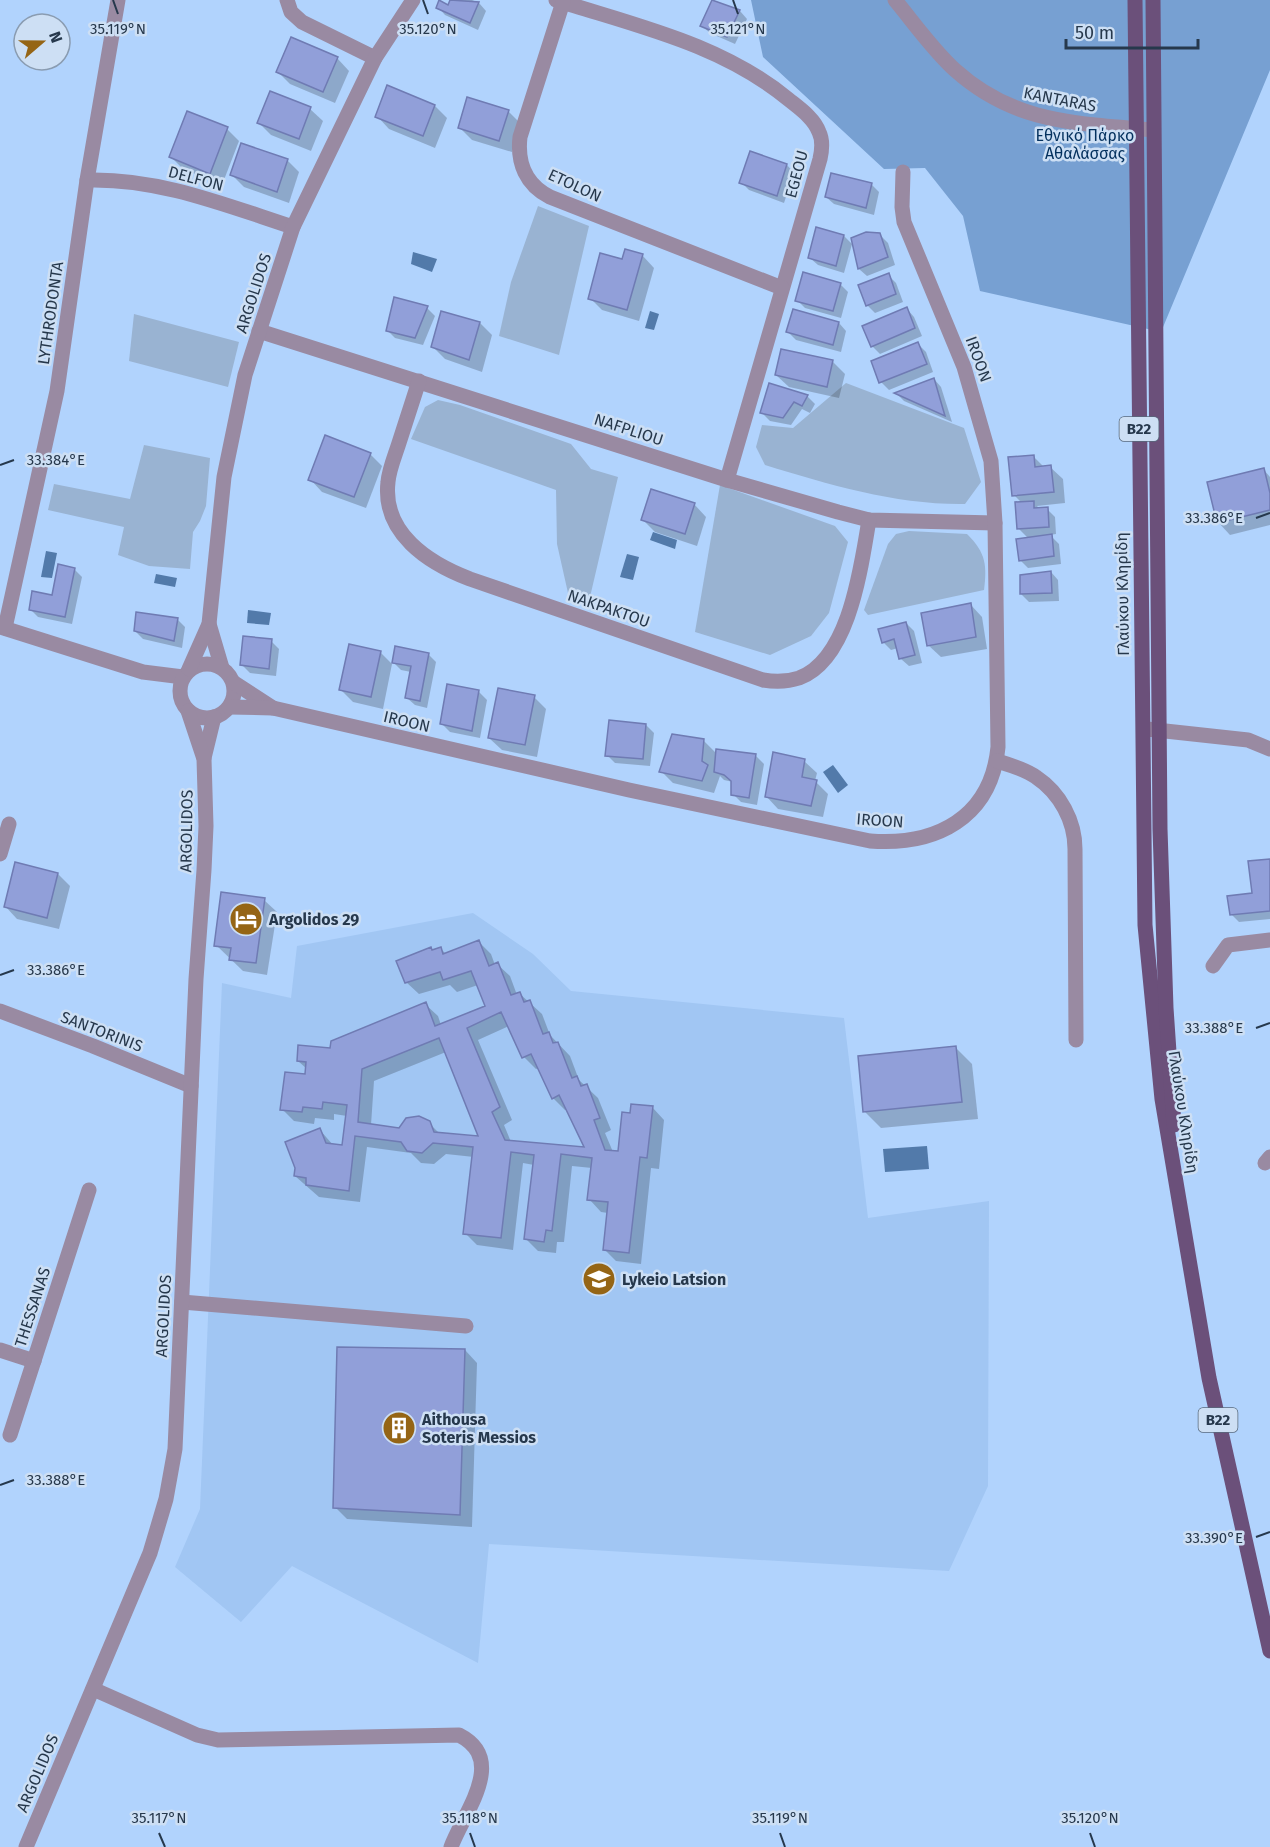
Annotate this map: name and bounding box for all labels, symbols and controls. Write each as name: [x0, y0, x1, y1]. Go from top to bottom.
north arrow: [12, 12, 72, 72]
scale bar: [1066, 12, 1198, 50]
text: 35.119°N: [90, 20, 146, 38]
text: 35.120°N: [399, 20, 457, 38]
text: 35.121°N: [710, 20, 766, 38]
text: 50 m: [1075, 22, 1114, 44]
text: N: [45, 29, 66, 45]
street label: KANTARAS: [1022, 83, 1098, 116]
park label: Εθνικό Πάρκο Αθαλάσσας: [1036, 126, 1134, 163]
street label: EGEOU: [781, 148, 812, 200]
street label: DELFON: [166, 162, 226, 195]
street label: ETOLON: [545, 165, 604, 206]
street label: ARGOLIDOS: [232, 251, 275, 335]
street label: LYTHRODONTA: [34, 259, 67, 366]
street label: IROON: [962, 334, 996, 385]
street label: NAFPLIOU: [592, 409, 666, 450]
road number: B22: [1120, 417, 1158, 441]
text: 33.384°E: [27, 451, 85, 469]
text: 33.386°E: [1185, 509, 1243, 527]
street label: Γλαύκου Κληρίδη: [1112, 532, 1133, 656]
street label: NAKPAKTOU: [565, 586, 653, 631]
street label: IROON: [382, 707, 432, 736]
street label: ARGOLIDOS: [176, 789, 197, 872]
street label: IROON: [856, 809, 904, 832]
hotel icon: Argolidos 29: [228, 901, 264, 937]
place label: Argolidos 29: [268, 910, 359, 929]
text: 33.386°E: [27, 961, 85, 979]
street label: SANTORINIS: [58, 1007, 146, 1056]
text: 33.388°E: [1185, 1019, 1243, 1037]
street label: Γλαύκου Κληρίδη: [1164, 1049, 1203, 1175]
school or university icon: Lykeio Latsion: [581, 1261, 617, 1297]
street label: THESSANAS: [11, 1265, 54, 1349]
place label: Lykeio Latsion: [622, 1270, 726, 1289]
street label: ARGOLIDOS: [152, 1274, 175, 1358]
road number: B22: [1198, 1408, 1238, 1432]
building icon: Aithousa Soteris Messios: [381, 1410, 417, 1446]
place label: Aithousa Soteris Messios: [421, 1410, 536, 1447]
text: 33.388°E: [27, 1471, 85, 1489]
text: 33.390°E: [1185, 1529, 1243, 1547]
street label: ARGOLIDOS: [13, 1731, 62, 1815]
text: 35.117°N: [132, 1809, 186, 1827]
text: 35.118°N: [442, 1809, 498, 1827]
text: 35.119°N: [752, 1809, 808, 1827]
text: 35.120°N: [1061, 1809, 1119, 1827]

